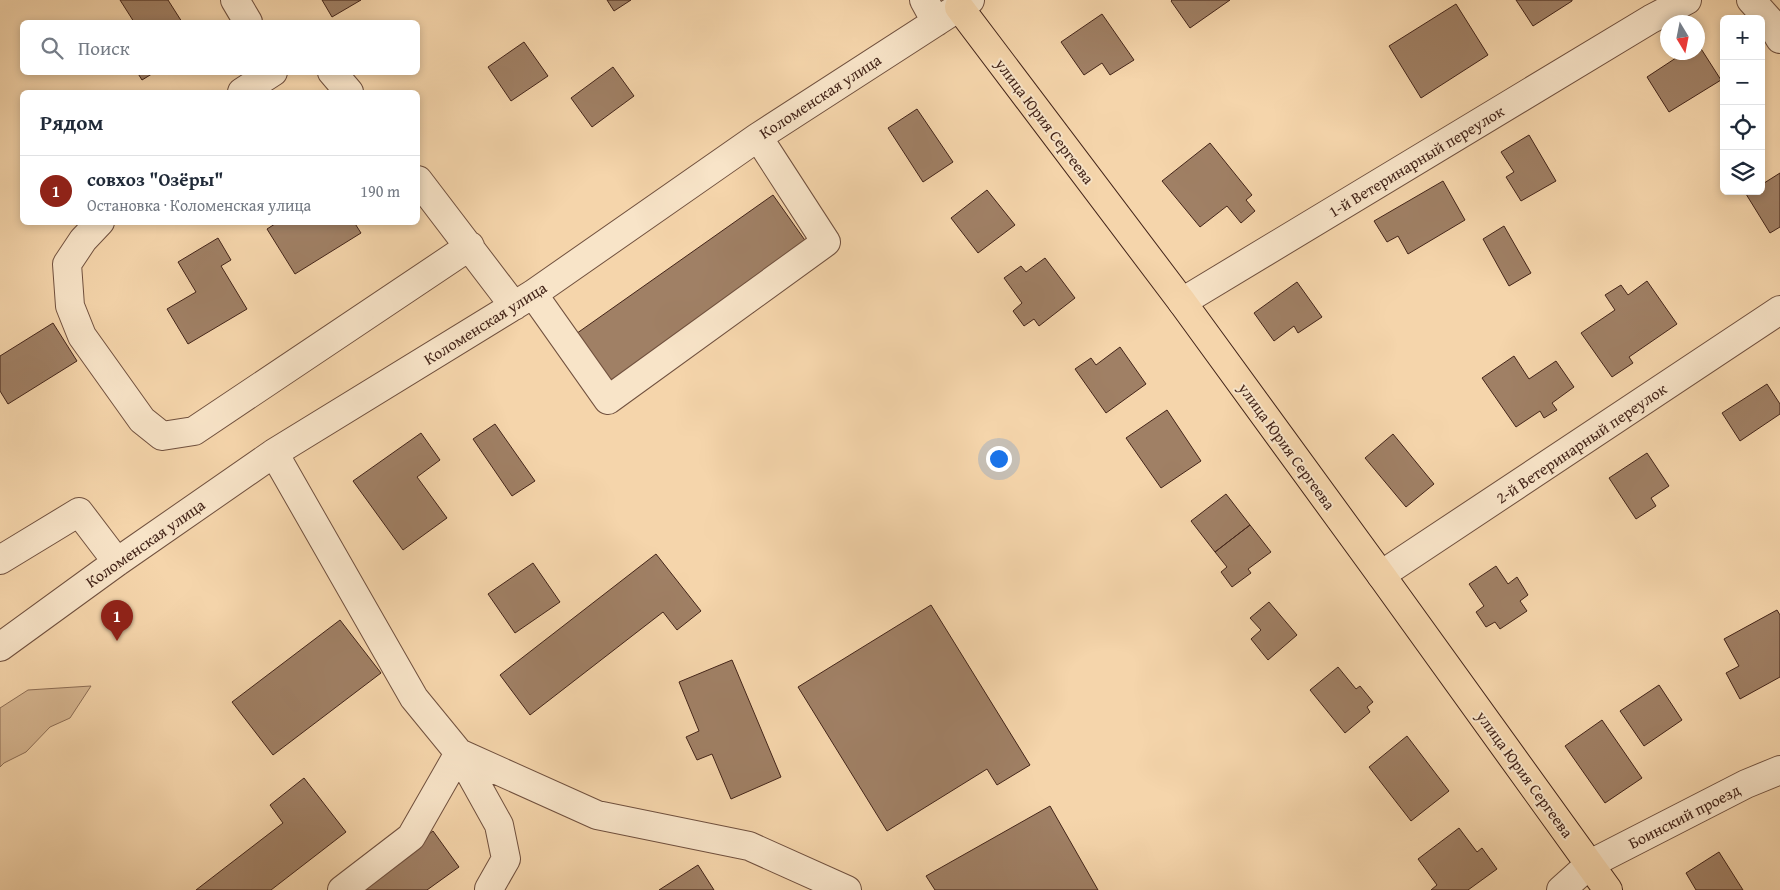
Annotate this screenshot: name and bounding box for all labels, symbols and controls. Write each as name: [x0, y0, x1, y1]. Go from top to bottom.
north arrow: [1660, 15, 1705, 60]
map controls: [1720, 15, 1765, 195]
button: +: [1720, 15, 1765, 60]
search box: [20, 20, 420, 75]
icon: search: [38, 34, 66, 62]
text: Поиск: [78, 34, 130, 62]
street label: Коломенская улица: [754, 47, 886, 144]
street label: улица Юрия Сергеева: [989, 52, 1101, 189]
button: −: [1720, 60, 1765, 105]
street label: 1-й Ветеринарный переулок: [1323, 99, 1509, 223]
button: locate: [1720, 105, 1765, 150]
text: Рядом: [40, 107, 103, 138]
button: layers: [1720, 150, 1765, 195]
text: совхоз "Озёры": [87, 165, 223, 193]
text: 1: [52, 179, 60, 203]
text: 190 m: [360, 179, 400, 203]
text: Остановка · Коломенская улица: [87, 193, 311, 217]
street label: Коломенская улица: [419, 275, 552, 371]
street label: 2-й Ветеринарный переулок: [1491, 376, 1672, 509]
street label: улица Юрия Сергеева: [1232, 377, 1342, 515]
your location: [986, 446, 1012, 472]
street label: Коломенская улица: [80, 492, 210, 593]
pin: 1: [101, 600, 133, 641]
street label: улица Юрия Сергеева: [1470, 705, 1580, 843]
street label: Боинский проезд: [1624, 777, 1745, 855]

